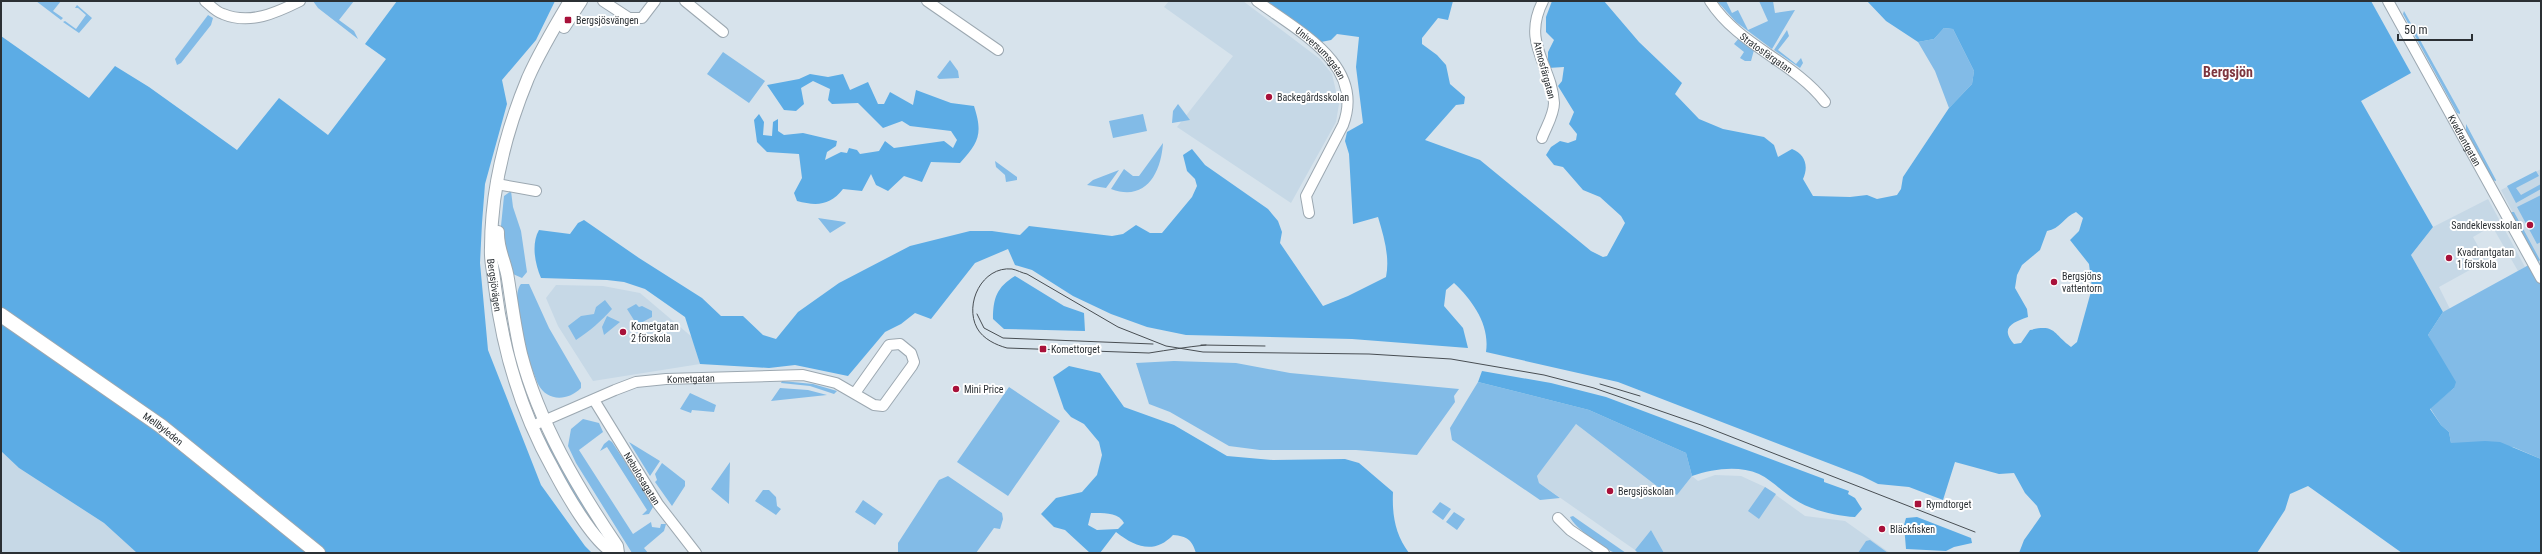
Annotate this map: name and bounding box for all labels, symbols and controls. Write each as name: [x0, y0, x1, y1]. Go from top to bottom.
marker: Bergsjösvängen: [563, 15, 573, 25]
place label: Bergsjösvängen: [576, 15, 639, 26]
scale bar: [2398, 16, 2472, 42]
text: 50 m: [2404, 23, 2428, 37]
street label: Universumsgatan: [1293, 25, 1348, 81]
street label: Stratosfärgatan: [1738, 31, 1795, 75]
street label: Atmosfärgatan: [1532, 40, 1558, 100]
district label: Bergsjön: [2203, 64, 2253, 80]
marker: Backegårdsskolan: [1264, 92, 1274, 102]
place label: Backegårdsskolan: [1277, 92, 1349, 103]
street label: Kvadrantgatan: [2446, 113, 2483, 168]
place label: Sandeklevsskolan: [2451, 220, 2522, 231]
marker: Sandeklevsskolan: [2525, 220, 2535, 230]
place label: Kvadrantgatan 1 förskola: [2457, 247, 2514, 270]
marker: Kvadrantgatan 1 förskola: [2444, 253, 2454, 263]
street label: Bergsjövägen: [485, 258, 503, 312]
place label: Bergsjöns vattentorn: [2062, 271, 2102, 294]
marker: Bergsjöns vattentorn: [2049, 277, 2059, 287]
place label: Kometgatan 2 förskola: [631, 321, 679, 344]
marker: Kometgatan 2 förskola: [618, 327, 628, 337]
marker: Komettorget: [1038, 344, 1048, 354]
place label: Komettorget: [1051, 344, 1100, 355]
street label: Kometgatan: [667, 373, 715, 385]
marker: Mini Price: [951, 384, 961, 394]
place label: Mini Price: [964, 384, 1004, 395]
street label: Mellbyleden: [141, 410, 185, 448]
street label: Nebulosagatan: [621, 450, 662, 507]
marker: Bergsjöskolan: [1605, 486, 1615, 496]
place label: Bergsjöskolan: [1618, 486, 1674, 497]
marker: Rymdtorget: [1913, 499, 1923, 509]
place label: Rymdtorget: [1926, 499, 1971, 510]
marker: Bläckfisken: [1877, 524, 1887, 534]
place label: Bläckfisken: [1890, 524, 1935, 535]

